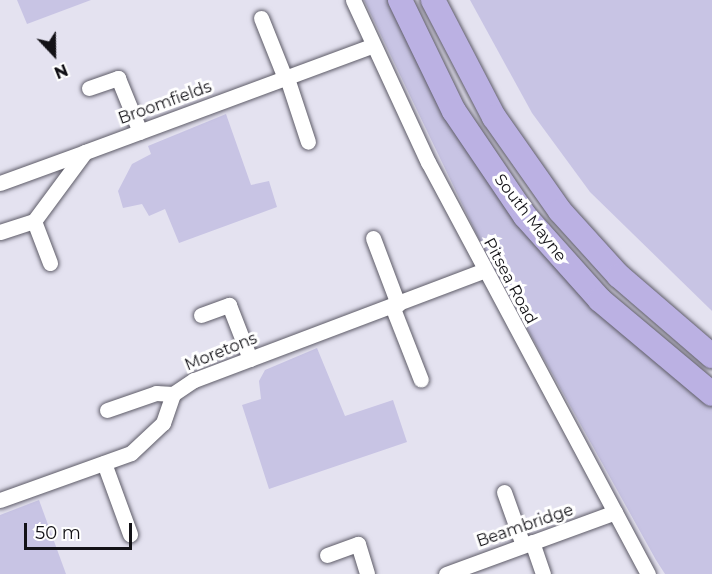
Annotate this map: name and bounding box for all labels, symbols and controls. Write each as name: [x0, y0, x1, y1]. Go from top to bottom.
north arrow: [24, 24, 84, 84]
text: N: [51, 60, 70, 82]
street label: Broomfields: [116, 77, 214, 129]
street label: South Mayne: [490, 170, 570, 266]
street label: Pitsea Road: [479, 235, 541, 327]
street label: Moretons: [182, 329, 260, 375]
street label: Beambridge: [474, 501, 576, 551]
scale bar: [27, 511, 135, 549]
text: 50 m: [35, 522, 81, 544]

